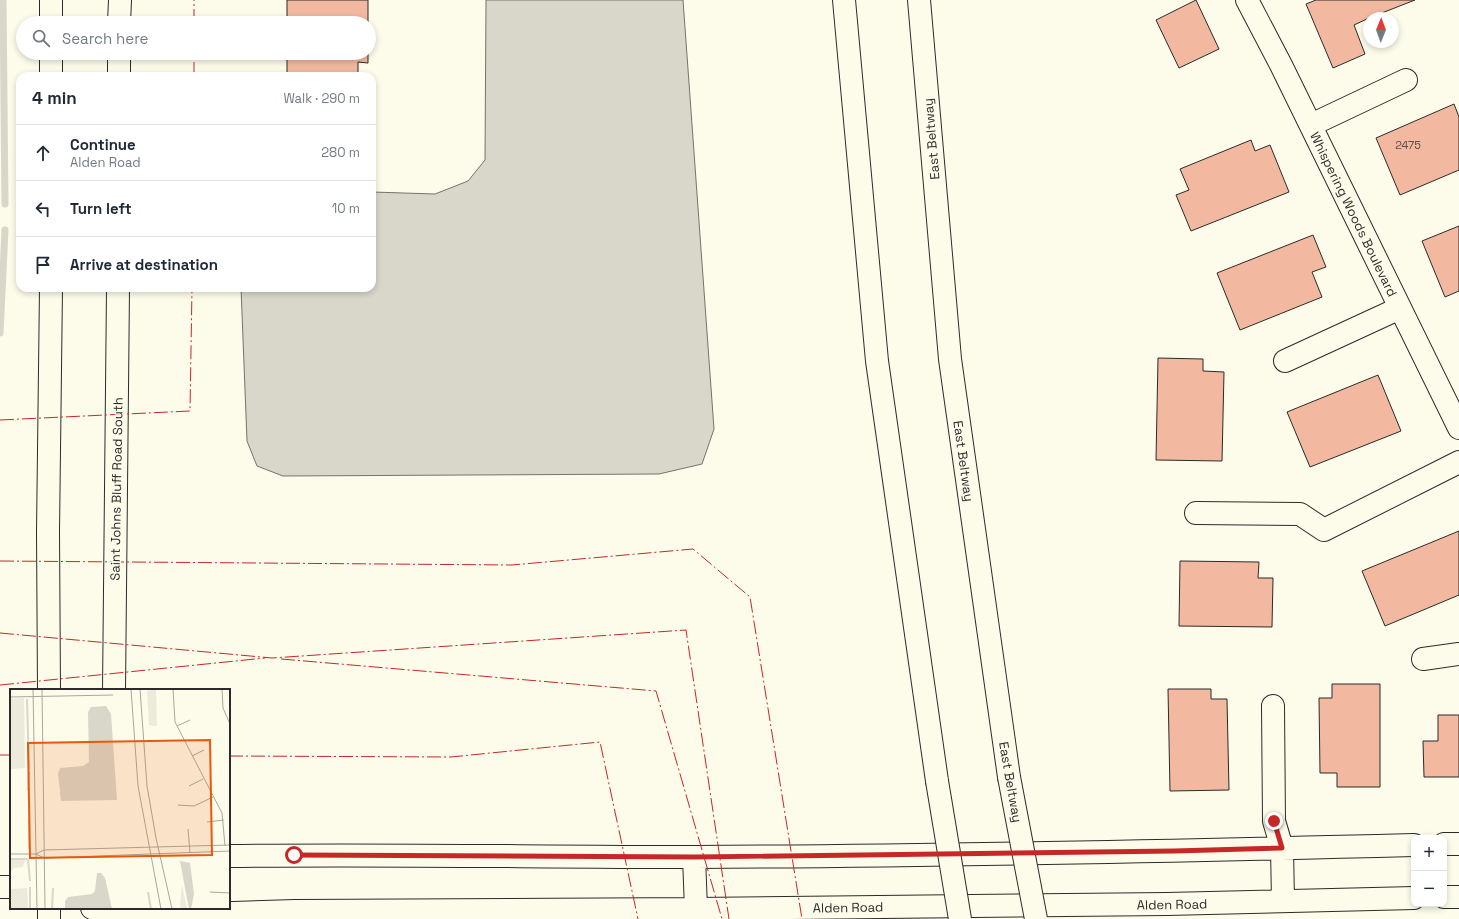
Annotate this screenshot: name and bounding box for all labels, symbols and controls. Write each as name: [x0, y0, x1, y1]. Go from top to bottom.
north arrow: [1363, 12, 1399, 48]
search box: [16, 16, 376, 60]
icon: search: [30, 27, 52, 49]
text: Search here: [62, 29, 148, 48]
text: 4 min: [32, 87, 77, 109]
text: Walk · 290 m: [283, 90, 360, 107]
street label: East Beltway: [919, 97, 944, 180]
street label: Whispering Woods Boulevard: [1306, 129, 1401, 299]
text: Continue: [70, 135, 136, 154]
house number: 2475: [1395, 138, 1421, 152]
icon: ahead: [32, 142, 54, 164]
text: 280 m: [321, 144, 360, 161]
text: Alden Road: [70, 154, 141, 171]
icon: left: [32, 198, 54, 220]
text: Turn left: [70, 199, 132, 218]
text: 10 m: [332, 200, 360, 217]
icon: arrive: [32, 254, 54, 276]
text: Arrive at destination: [70, 255, 218, 274]
street label: Saint Johns Bluff Road South: [106, 397, 127, 581]
street label: East Beltway: [949, 419, 978, 503]
inset map: [10, 689, 230, 909]
street label: East Beltway: [995, 740, 1026, 824]
route end: [1265, 812, 1283, 830]
map controls: [1411, 835, 1447, 907]
button: +: [1411, 835, 1447, 871]
route start: [285, 846, 303, 864]
button: −: [1411, 871, 1447, 907]
street label: Alden Road: [1137, 895, 1207, 914]
street label: Alden Road: [813, 898, 883, 917]

